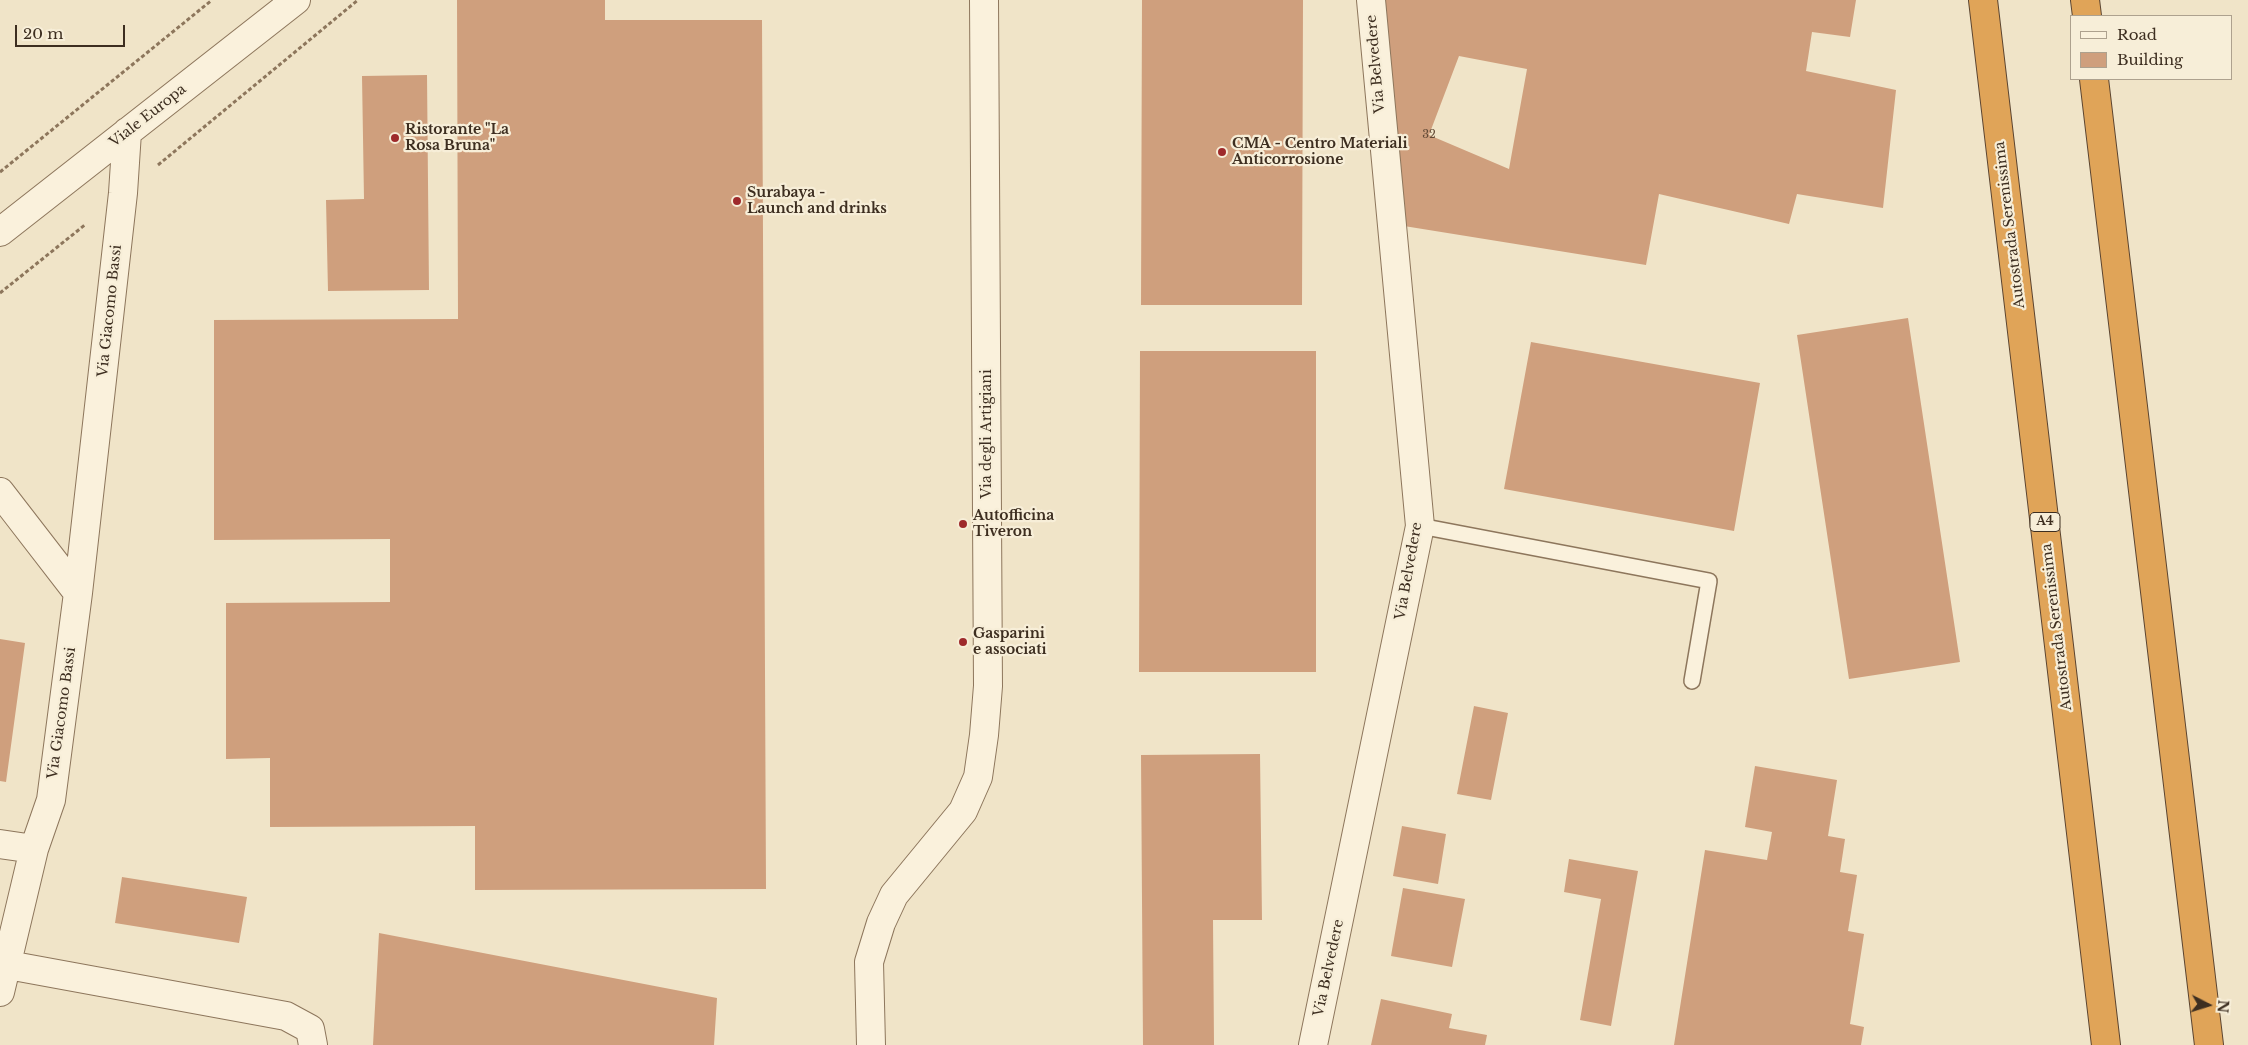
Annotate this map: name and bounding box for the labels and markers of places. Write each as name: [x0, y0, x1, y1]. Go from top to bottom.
place label: Ristorante "La Rosa Bruna": [405, 122, 509, 154]
marker: Ristorante "La Rosa Bruna": [389, 132, 401, 144]
place label: CMA - Centro Materiali Anticorrosione: [1232, 136, 1408, 168]
marker: CMA - Centro Materiali Anticorrosione: [1216, 146, 1228, 158]
place label: Surabaya - Launch and drinks: [747, 185, 887, 218]
marker: Surabaya - Launch and drinks: [731, 195, 743, 207]
place label: Autofficina Tiveron: [973, 508, 1054, 540]
marker: Autofficina Tiveron: [957, 518, 969, 530]
place label: Gasparini e associati: [973, 626, 1047, 658]
marker: Gasparini e associati: [957, 636, 969, 648]

